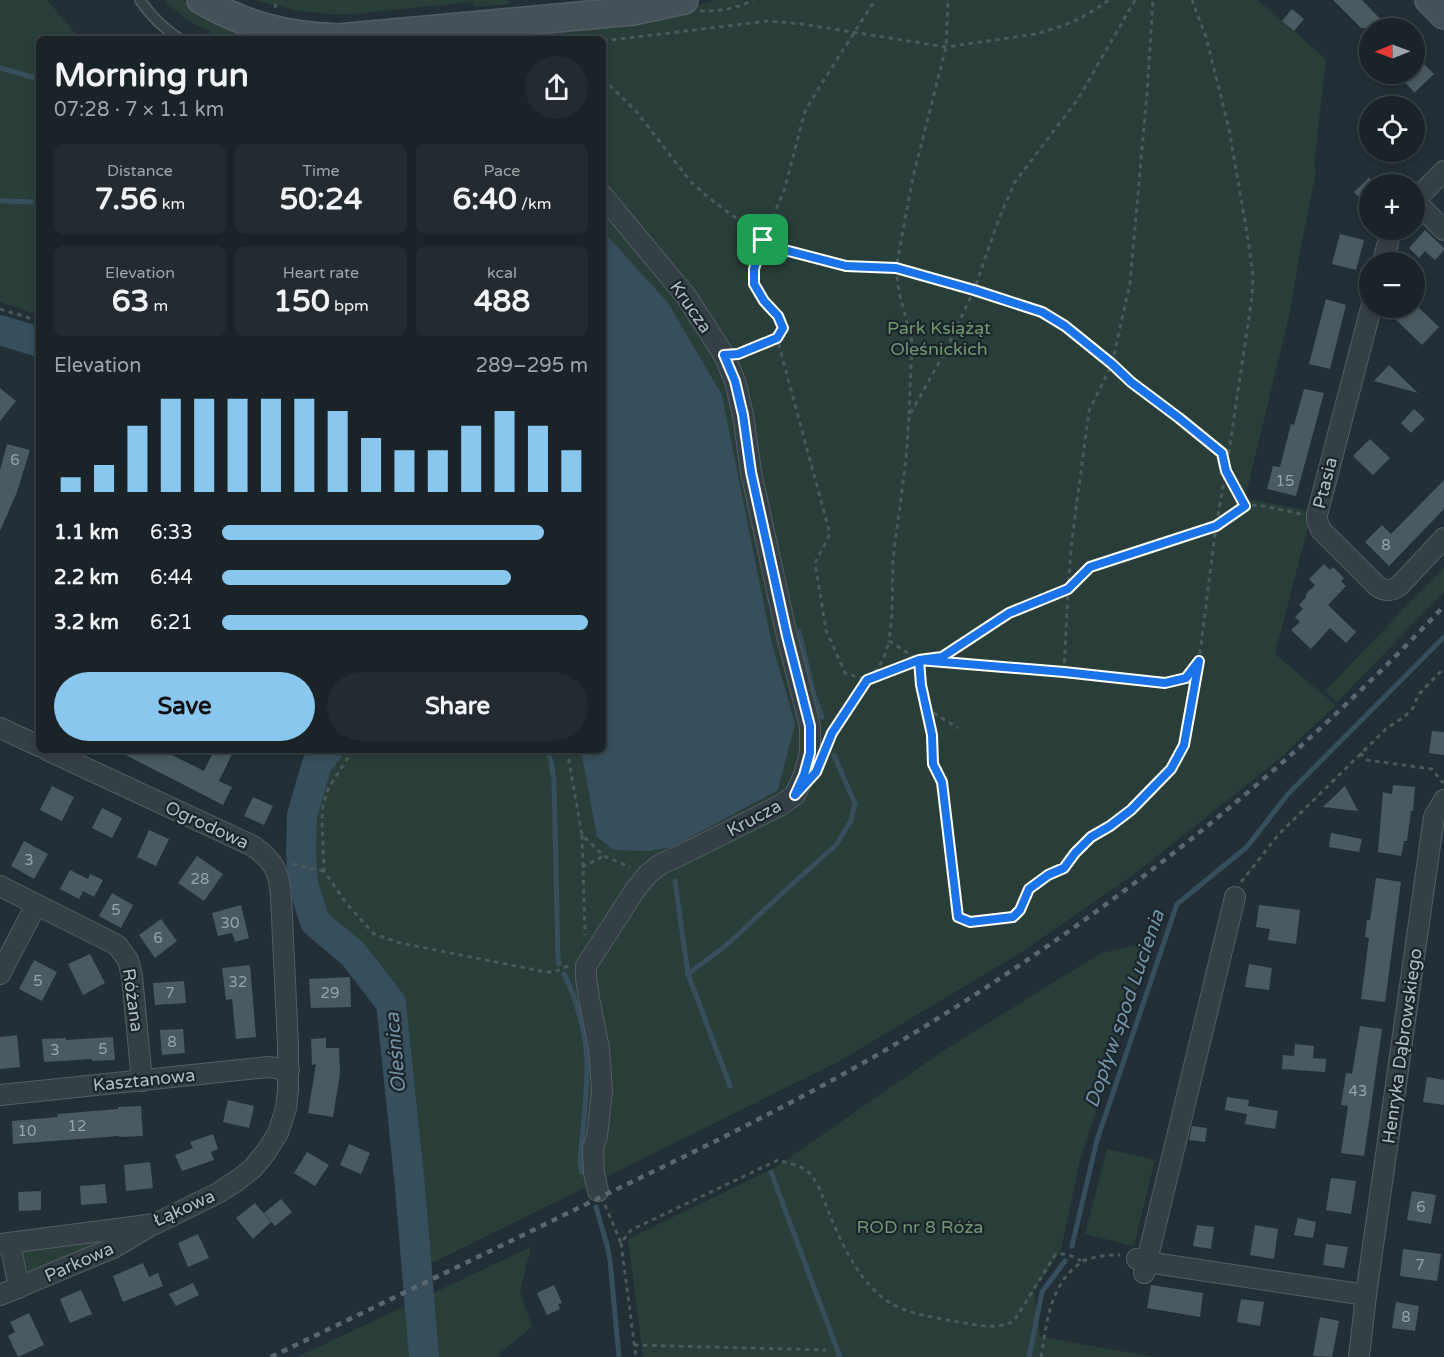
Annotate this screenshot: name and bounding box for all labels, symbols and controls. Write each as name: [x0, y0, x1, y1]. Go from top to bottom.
north arrow: [1359, 18, 1425, 84]
map controls: [1359, 18, 1425, 318]
text: Morning run: [54, 56, 249, 95]
button: share: [525, 56, 588, 119]
button: locate: [1359, 96, 1425, 162]
text: 07:28 · 7 × 1.1 km: [54, 98, 224, 122]
text: Distance: [107, 161, 173, 181]
text: Time: [302, 161, 340, 181]
text: Pace: [484, 161, 520, 181]
button: +: [1359, 174, 1425, 240]
text: 7.56: [95, 181, 158, 218]
text: 50:24: [279, 181, 363, 218]
text: 6:40: [453, 181, 517, 218]
text: km: [158, 194, 185, 214]
text: /km: [517, 194, 551, 214]
pin: [737, 214, 788, 265]
icon: arrive: [746, 223, 779, 256]
button: −: [1359, 252, 1425, 318]
text: Elevation: [105, 263, 175, 283]
text: Heart rate: [283, 263, 359, 283]
text: kcal: [487, 263, 517, 283]
street label: Krucza: [665, 277, 717, 337]
text: 63: [112, 283, 149, 320]
text: 150: [273, 283, 330, 320]
text: 488: [474, 283, 530, 320]
text: m: [149, 296, 168, 316]
text: bpm: [330, 296, 369, 316]
park label: Park Książąt Oleśnickich: [887, 317, 991, 360]
text: Elevation: [54, 354, 141, 378]
text: 289–295 m: [475, 354, 588, 378]
house number: 6: [10, 451, 20, 469]
street label: Ptasia: [1308, 455, 1342, 511]
house number: 15: [1276, 472, 1294, 490]
text: 1.1 km: [54, 521, 119, 545]
text: 6:33: [150, 521, 193, 545]
house number: 8: [1381, 536, 1391, 554]
text: 2.2 km: [54, 566, 119, 590]
text: 6:44: [150, 566, 193, 590]
text: 3.2 km: [54, 611, 119, 635]
text: 6:21: [150, 611, 193, 635]
button: Save: [54, 672, 315, 741]
button: Share: [327, 672, 588, 741]
street label: Krucza: [723, 795, 785, 841]
street label: Ogrodowa: [162, 796, 252, 854]
house number: 3: [24, 851, 34, 869]
house number: 28: [191, 870, 209, 888]
house number: 5: [111, 901, 121, 919]
water label: Dopływ spod Lucienia: [1080, 906, 1170, 1111]
house number: 30: [221, 914, 239, 932]
house number: 6: [153, 929, 163, 947]
street label: Henryka Dąbrowskiego: [1377, 947, 1427, 1145]
street label: Różana: [118, 967, 148, 1033]
house number: 5: [33, 972, 43, 990]
house number: 32: [229, 973, 247, 991]
house number: 7: [165, 984, 175, 1002]
house number: 29: [321, 984, 339, 1002]
water label: Oleśnica: [380, 1011, 411, 1094]
house number: 8: [167, 1033, 177, 1051]
house number: 5: [98, 1040, 108, 1058]
house number: 3: [50, 1041, 60, 1059]
street label: Kasztanowa: [92, 1064, 196, 1096]
house number: 43: [1349, 1082, 1367, 1100]
house number: 12: [68, 1117, 86, 1135]
house number: 10: [18, 1122, 36, 1140]
street label: Łąkowa: [150, 1185, 218, 1231]
house number: 6: [1416, 1198, 1426, 1216]
park label: ROD nr 8 Róża: [857, 1216, 984, 1238]
street label: Parkowa: [41, 1237, 117, 1287]
house number: 7: [1415, 1256, 1425, 1274]
house number: 8: [1401, 1308, 1411, 1326]

